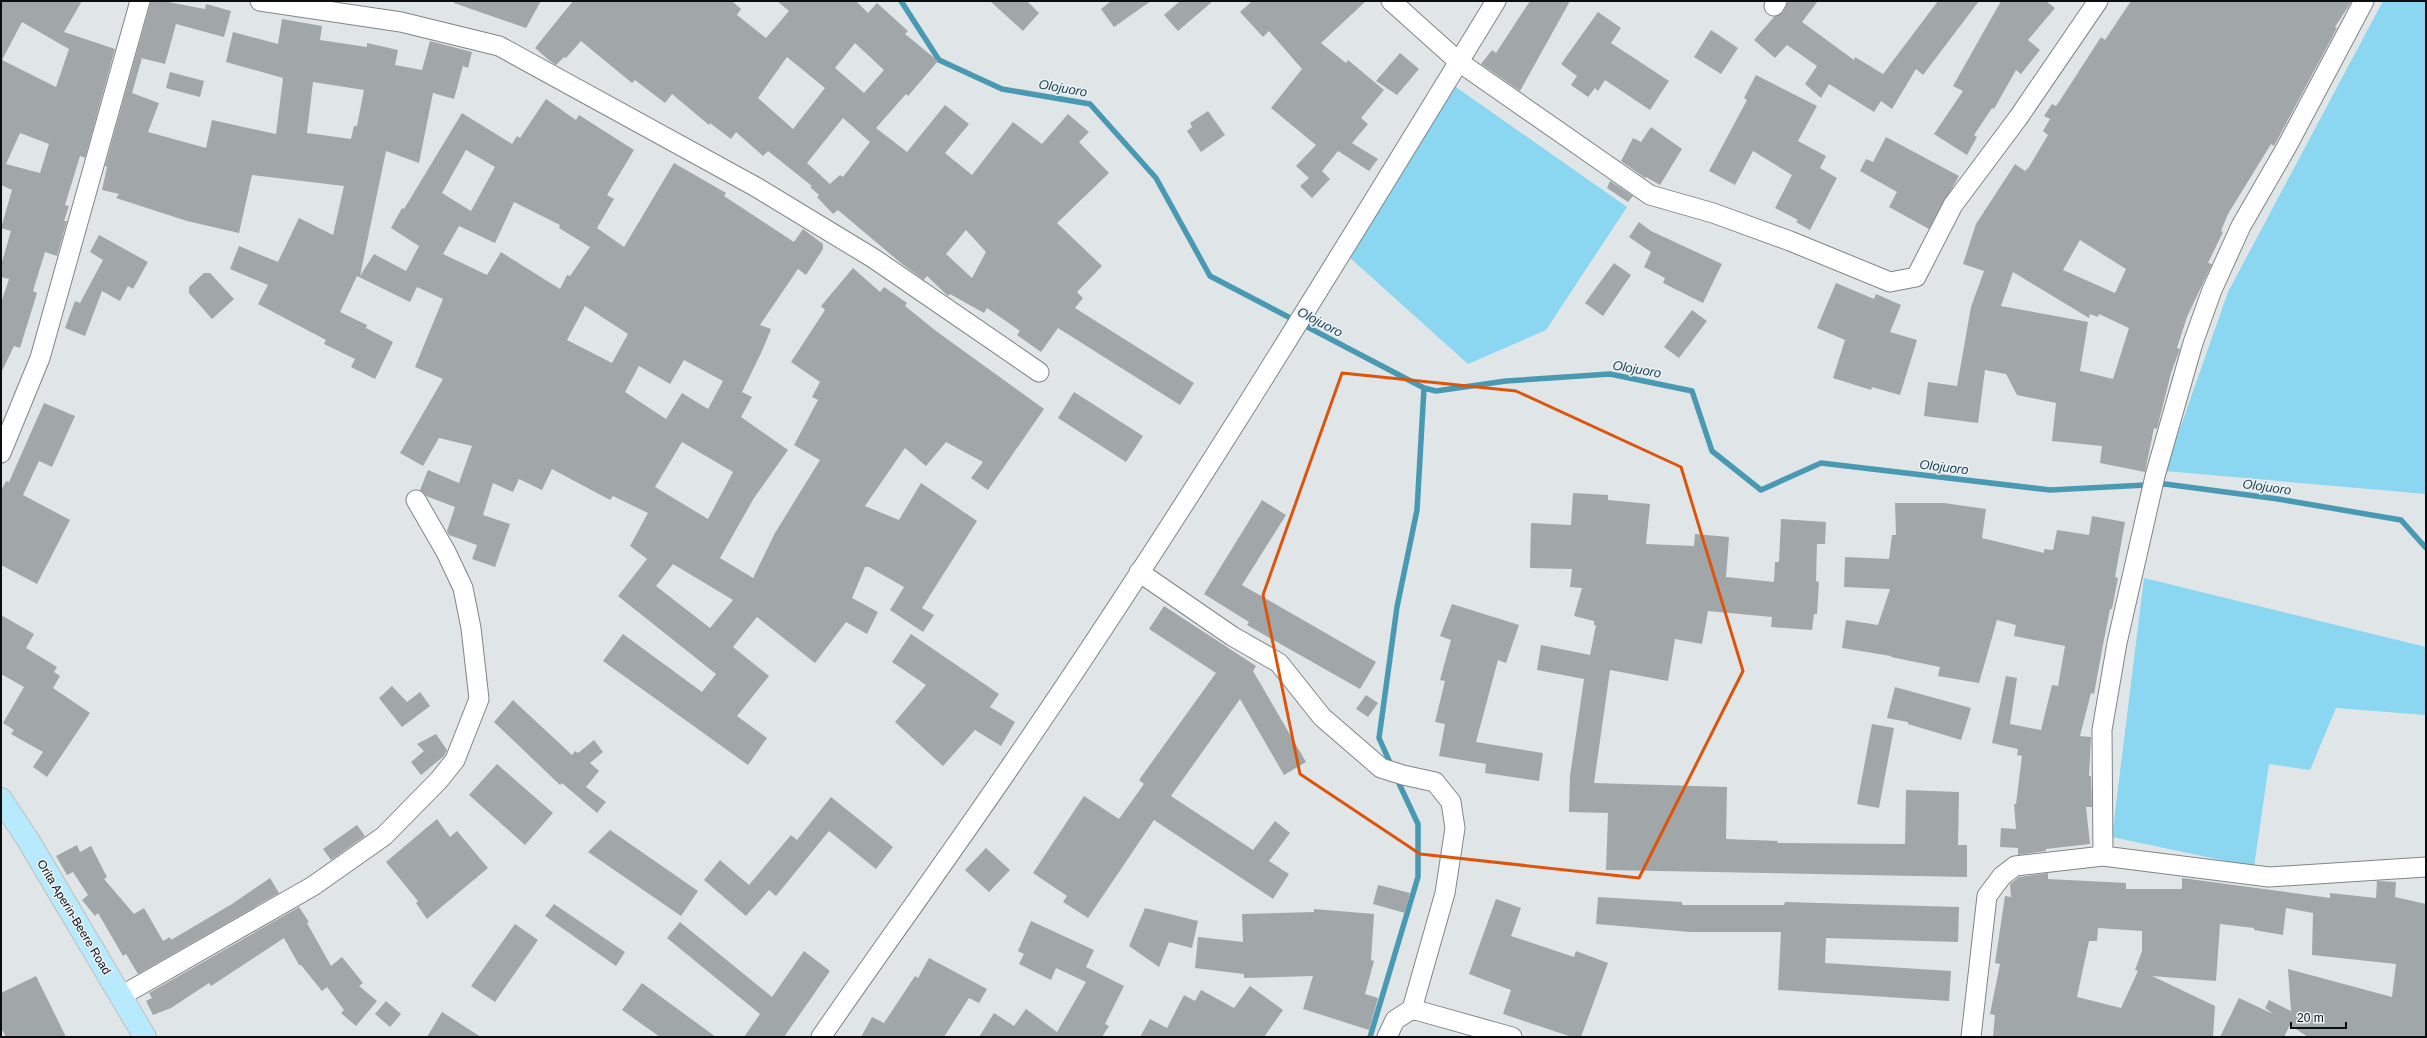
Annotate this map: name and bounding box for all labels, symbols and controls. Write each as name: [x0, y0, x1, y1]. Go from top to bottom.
water label: Olojuoro: [1038, 76, 1088, 100]
water label: Olojuoro: [1295, 304, 1345, 340]
water label: Olojuoro: [1612, 357, 1662, 381]
water label: Olojuoro: [1919, 457, 1969, 477]
water label: Olojuoro: [2242, 476, 2292, 498]
street label: Orita Aperin-Beere Road: [34, 857, 114, 977]
scale bar: [2291, 1004, 2346, 1030]
text: 20 m: [2297, 1011, 2324, 1025]

